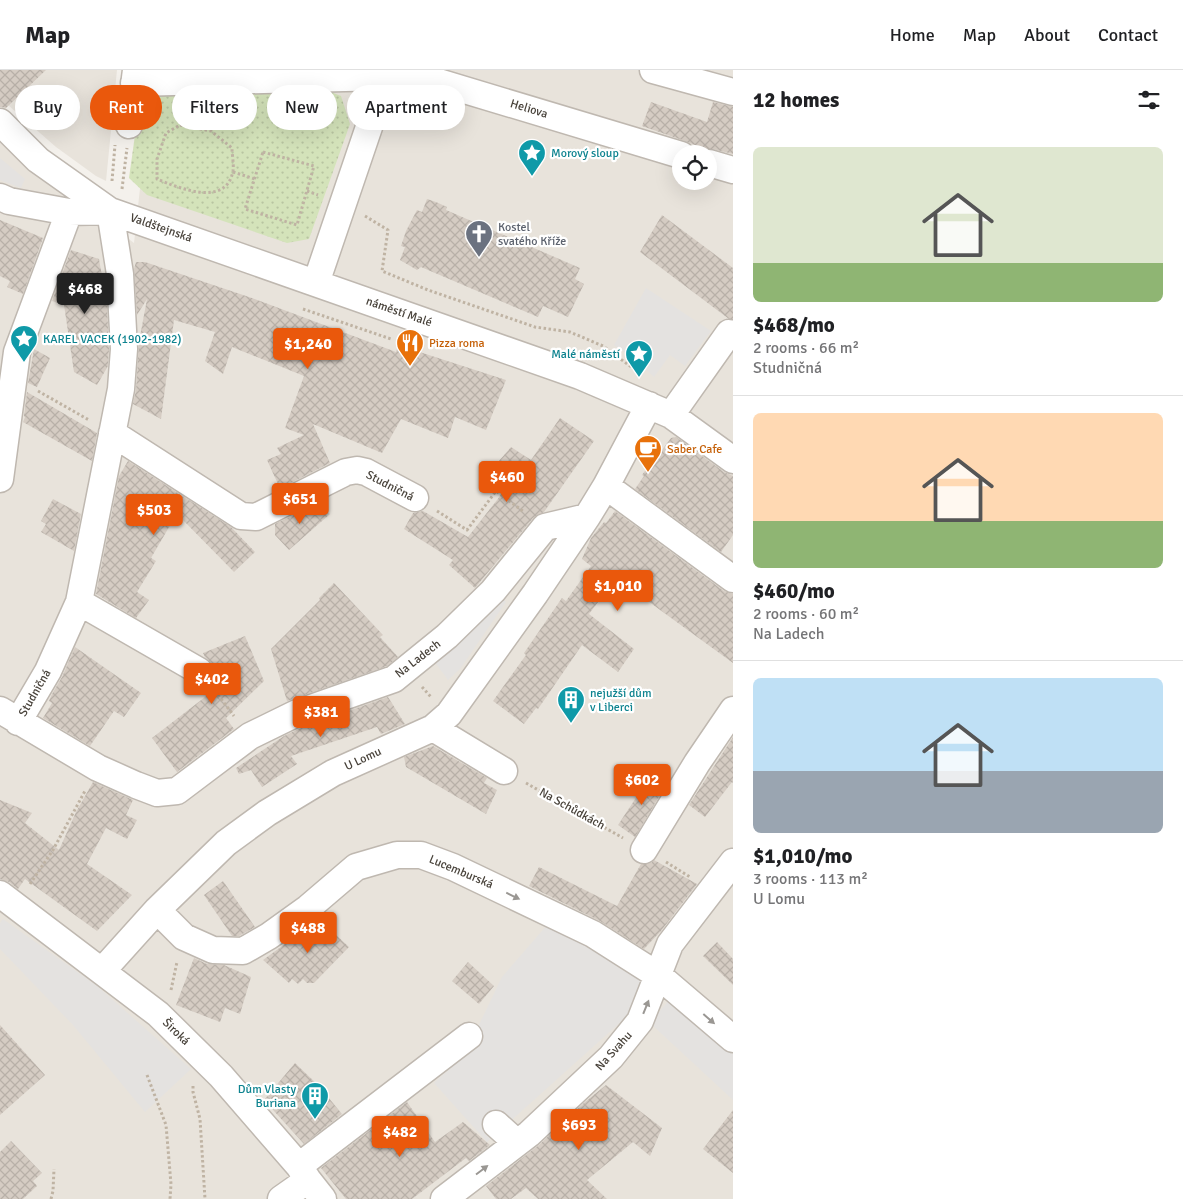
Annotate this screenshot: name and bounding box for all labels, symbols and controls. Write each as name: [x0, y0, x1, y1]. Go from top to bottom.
text: Map: [25, 20, 70, 50]
text: Home: [890, 24, 935, 46]
text: Map: [963, 24, 996, 46]
text: About: [1024, 24, 1070, 46]
text: Contact: [1098, 24, 1158, 46]
chip: Buy: [15, 85, 80, 130]
chip: Rent: [90, 85, 162, 130]
chip: Filters: [172, 85, 257, 130]
chip: New: [267, 85, 337, 130]
chip: Apartment: [347, 85, 465, 130]
icon: filters: [1135, 86, 1163, 114]
text: 12 homes: [753, 87, 839, 113]
street label: Heliova: [508, 96, 550, 122]
place icon: Morový sloup: [517, 138, 547, 177]
map controls: [672, 145, 717, 190]
button: locate: [672, 145, 717, 190]
place label: Morový sloup: [551, 146, 619, 161]
icon: home: [913, 180, 1003, 270]
street label: Valdštejnská: [128, 210, 194, 246]
church icon: Kostel svatého Kříže: [464, 219, 494, 258]
place label: Kostel svatého Kříže: [498, 220, 566, 249]
pin: $468: [55, 272, 115, 315]
text: $468: [68, 279, 102, 299]
street label: náměstí Malé: [364, 294, 434, 330]
text: $468/mo: [753, 312, 835, 338]
place icon: KAREL VACEK (1902-1982): [9, 324, 39, 363]
pin: $1,240: [267, 328, 349, 370]
restaurant icon: Pizza roma: [395, 328, 425, 367]
place label: KAREL VACEK (1902-1982): [43, 332, 182, 347]
text: $1,240: [284, 334, 332, 354]
place label: Pizza roma: [429, 336, 485, 351]
text: 2 rooms · 66 m²: [753, 338, 859, 358]
place icon: Malé náměstí: [624, 339, 654, 378]
place label: Malé náměstí: [551, 347, 621, 362]
text: Studničná: [753, 358, 822, 378]
cafe icon: Saber Cafe: [633, 434, 663, 473]
place label: Saber Cafe: [667, 442, 722, 457]
icon: home: [913, 445, 1003, 535]
pin: $460: [477, 460, 537, 503]
text: $460: [490, 467, 524, 487]
street label: Studničná: [363, 468, 417, 504]
pin: $651: [270, 482, 330, 525]
text: $651: [283, 489, 317, 509]
pin: $503: [124, 494, 184, 536]
text: $503: [137, 500, 171, 520]
pin: $1,010: [577, 570, 659, 612]
text: $1,010: [594, 576, 642, 596]
text: $460/mo: [753, 578, 835, 604]
text: 2 rooms · 60 m²: [753, 604, 859, 624]
text: Na Ladech: [753, 624, 825, 644]
street label: Na Ladech: [392, 637, 444, 681]
pin: $402: [182, 662, 242, 705]
street label: Studničná: [16, 667, 54, 719]
text: $402: [195, 669, 229, 689]
building icon: nejužší dům v Liberci: [556, 685, 586, 724]
place label: nejužší dům v Liberci: [590, 686, 651, 715]
pin: $381: [291, 696, 351, 738]
text: $381: [304, 702, 338, 722]
icon: home: [913, 710, 1003, 800]
street label: U Lomu: [342, 744, 384, 774]
pin: $602: [612, 764, 672, 806]
text: $602: [625, 770, 659, 790]
street label: Na Schůdkách: [536, 785, 608, 833]
text: $1,010/mo: [753, 843, 852, 869]
street label: Lucemburská: [427, 852, 495, 892]
text: 3 rooms · 113 m²: [753, 869, 868, 889]
text: U Lomu: [753, 889, 805, 909]
one-way arrow: [506, 892, 520, 900]
pin: $488: [278, 912, 338, 954]
text: $488: [291, 918, 325, 938]
one-way arrow: [642, 999, 650, 1014]
one-way arrow: [703, 1013, 715, 1024]
street label: Široká: [159, 1015, 193, 1049]
street label: Na Svahu: [592, 1028, 636, 1074]
building icon: Dům Vlasty Buriana: [300, 1081, 330, 1120]
place label: Dům Vlasty Buriana: [238, 1082, 296, 1111]
pin: $693: [549, 1108, 609, 1151]
text: $693: [562, 1115, 596, 1135]
pin: $482: [370, 1116, 430, 1158]
text: $482: [383, 1122, 417, 1142]
one-way arrow: [475, 1164, 488, 1175]

